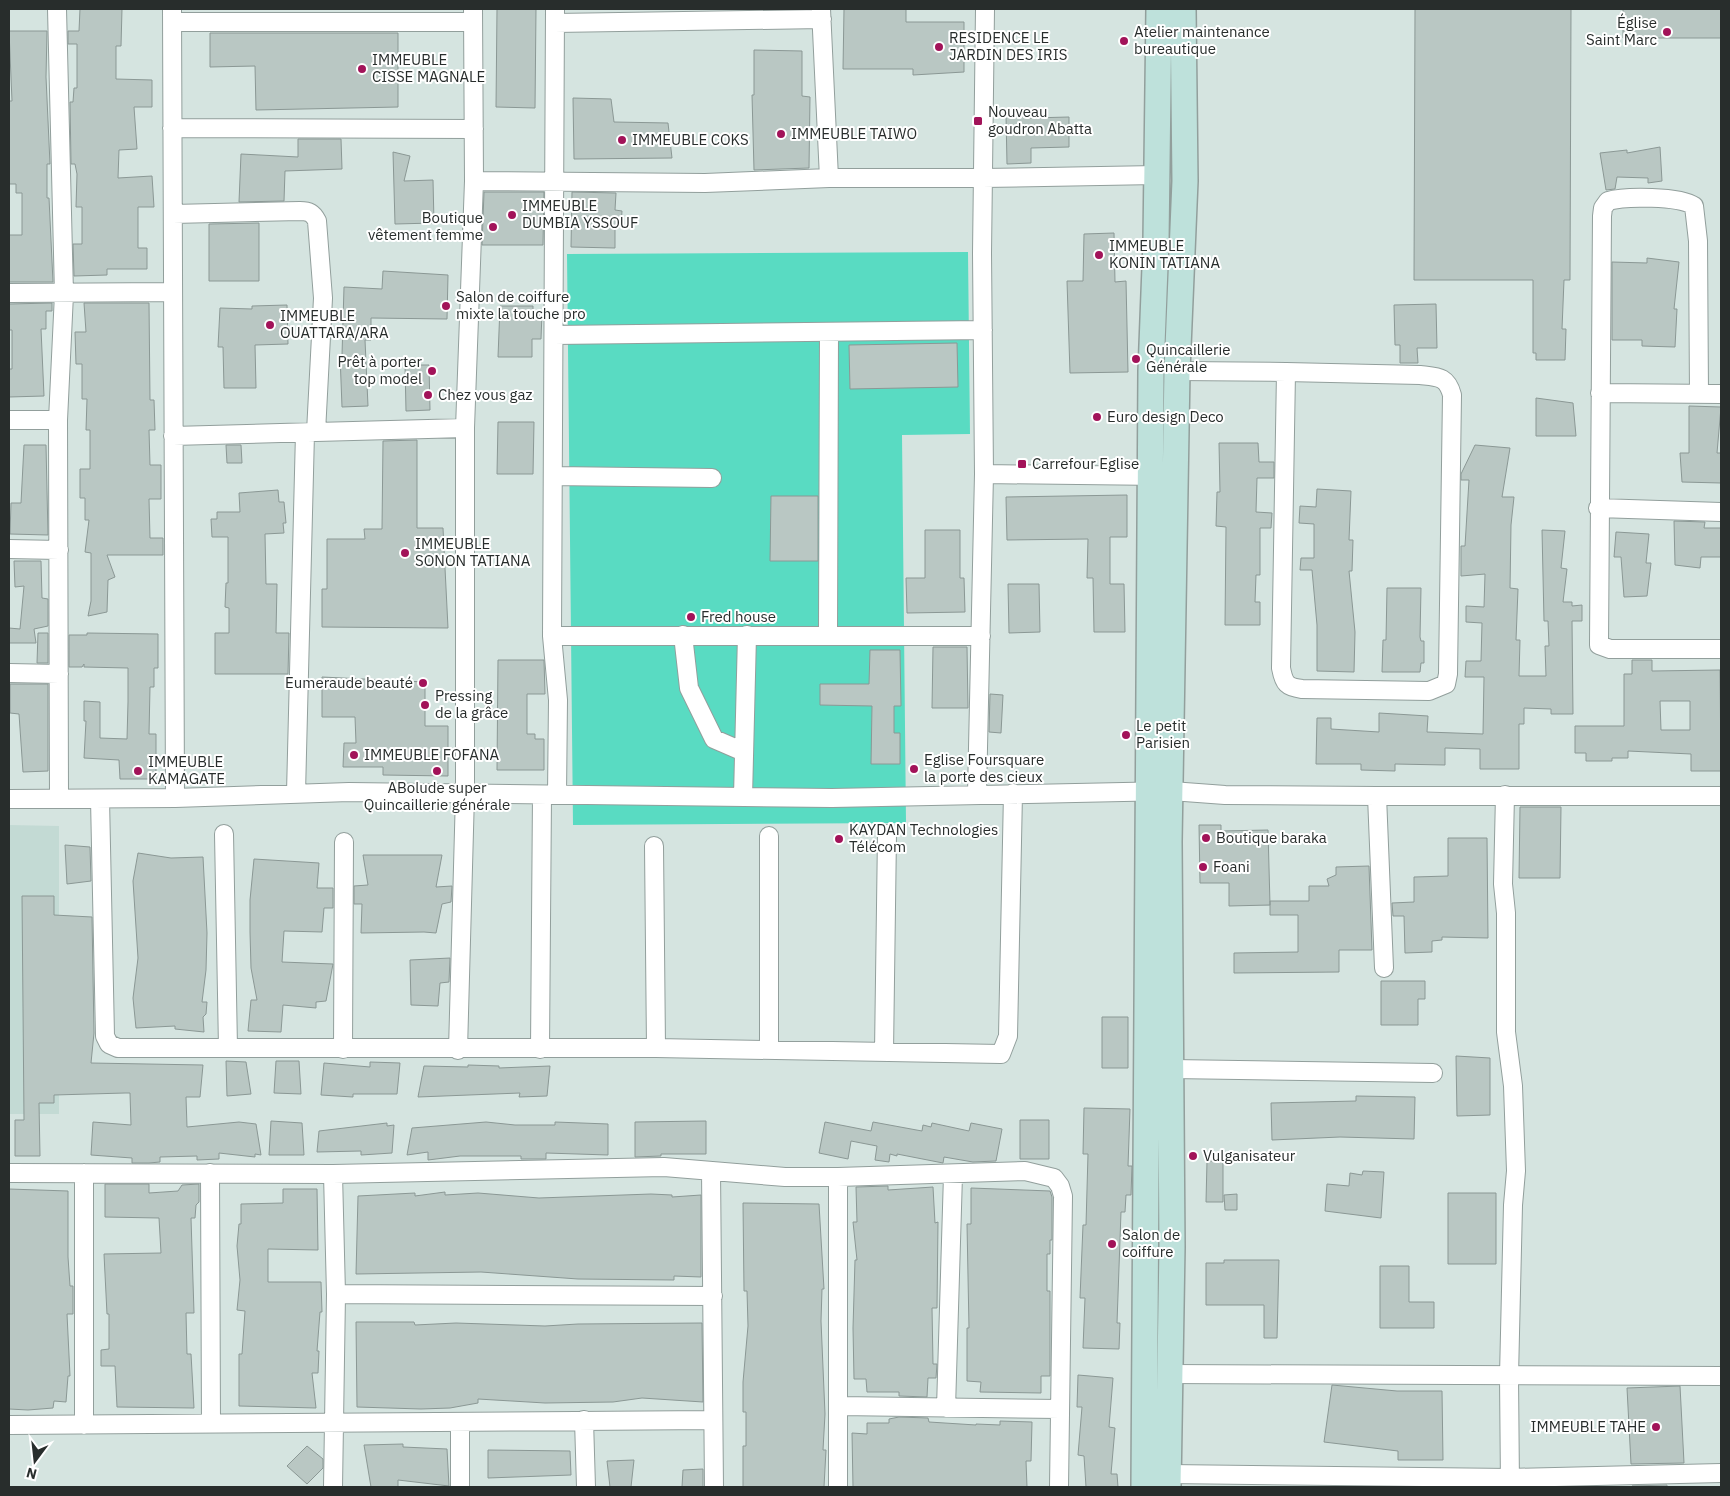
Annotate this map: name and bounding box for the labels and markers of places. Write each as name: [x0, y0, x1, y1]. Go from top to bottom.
place label: Église Saint Marc: [1586, 13, 1657, 49]
place label: Atelier maintenance bureautique: [1134, 22, 1270, 58]
marker: Église Saint Marc: [1661, 26, 1673, 38]
place label: RESIDENCE LE JARDIN DES IRIS: [949, 28, 1067, 64]
marker: Atelier maintenance bureautique: [1118, 35, 1130, 47]
marker: RESIDENCE LE JARDIN DES IRIS: [933, 41, 945, 53]
place label: IMMEUBLE CISSE MAGNALE: [372, 50, 485, 86]
marker: IMMEUBLE CISSE MAGNALE: [356, 63, 368, 75]
place label: Nouveau goudron Abatta: [988, 102, 1092, 138]
marker: Nouveau goudron Abatta: [972, 115, 984, 127]
place label: IMMEUBLE TAIWO: [791, 124, 917, 143]
marker: IMMEUBLE TAIWO: [775, 128, 787, 140]
place label: IMMEUBLE COKS: [632, 130, 749, 149]
marker: IMMEUBLE COKS: [616, 134, 628, 146]
place label: IMMEUBLE DUMBIA YSSOUF: [522, 196, 638, 232]
place label: Boutique vêtement femme: [368, 208, 483, 244]
marker: IMMEUBLE DUMBIA YSSOUF: [506, 209, 518, 221]
marker: Boutique vêtement femme: [487, 221, 499, 233]
place label: IMMEUBLE KONIN TATIANA: [1109, 236, 1220, 272]
marker: IMMEUBLE KONIN TATIANA: [1093, 249, 1105, 261]
place label: Salon de coiffure mixte la touche pro: [456, 287, 586, 323]
marker: Salon de coiffure mixte la touche pro: [440, 300, 452, 312]
place label: IMMEUBLE OUATTARA/ARA: [280, 306, 389, 342]
marker: IMMEUBLE OUATTARA/ARA: [264, 319, 276, 331]
place label: Quincaillerie Générale: [1146, 340, 1231, 376]
place label: Prêt à porter top model: [337, 352, 422, 388]
marker: Quincaillerie Générale: [1130, 353, 1142, 365]
marker: Prêt à porter top model: [426, 365, 438, 377]
place label: Chez vous gaz: [438, 385, 532, 404]
marker: Chez vous gaz: [422, 389, 434, 401]
place label: Euro design Deco: [1107, 407, 1224, 426]
marker: Euro design Deco: [1091, 411, 1103, 423]
place label: Carrefour Eglise: [1032, 454, 1139, 473]
marker: Carrefour Eglise: [1016, 458, 1028, 470]
place label: IMMEUBLE SONON TATIANA: [415, 534, 531, 570]
marker: IMMEUBLE SONON TATIANA: [399, 547, 411, 559]
place label: Fred house: [701, 607, 776, 626]
marker: Fred house: [685, 611, 697, 623]
place label: Eumeraude beauté: [285, 673, 413, 692]
marker: Eumeraude beauté: [417, 677, 429, 689]
place label: Pressing de la grâce: [435, 686, 508, 722]
marker: Pressing de la grâce: [419, 699, 431, 711]
place label: Le petit Parisien: [1136, 716, 1190, 752]
marker: Le petit Parisien: [1120, 729, 1132, 741]
place label: IMMEUBLE FOFANA: [364, 745, 500, 764]
marker: IMMEUBLE FOFANA: [348, 749, 360, 761]
place label: Eglise Foursquare la porte des cieux: [924, 750, 1044, 786]
place label: IMMEUBLE KAMAGATE: [148, 752, 225, 788]
marker: Eglise Foursquare la porte des cieux: [908, 763, 920, 775]
marker: IMMEUBLE KAMAGATE: [132, 765, 144, 777]
marker: ABolude super Quincaillerie générale: [431, 765, 443, 777]
place label: ABolude super Quincaillerie générale: [364, 778, 510, 814]
place label: KAYDAN Technologies Télécom: [849, 820, 998, 856]
place label: Boutique baraka: [1216, 828, 1327, 847]
marker: Boutique baraka: [1200, 832, 1212, 844]
marker: KAYDAN Technologies Télécom: [833, 833, 845, 845]
place label: Foani: [1213, 857, 1250, 876]
marker: Foani: [1197, 861, 1209, 873]
place label: Vulganisateur: [1203, 1146, 1296, 1165]
marker: Vulganisateur: [1187, 1150, 1199, 1162]
place label: Salon de coiffure: [1122, 1225, 1180, 1261]
marker: Salon de coiffure: [1106, 1238, 1118, 1250]
place label: IMMEUBLE TAHE: [1531, 1417, 1646, 1436]
marker: IMMEUBLE TAHE: [1650, 1421, 1662, 1433]

